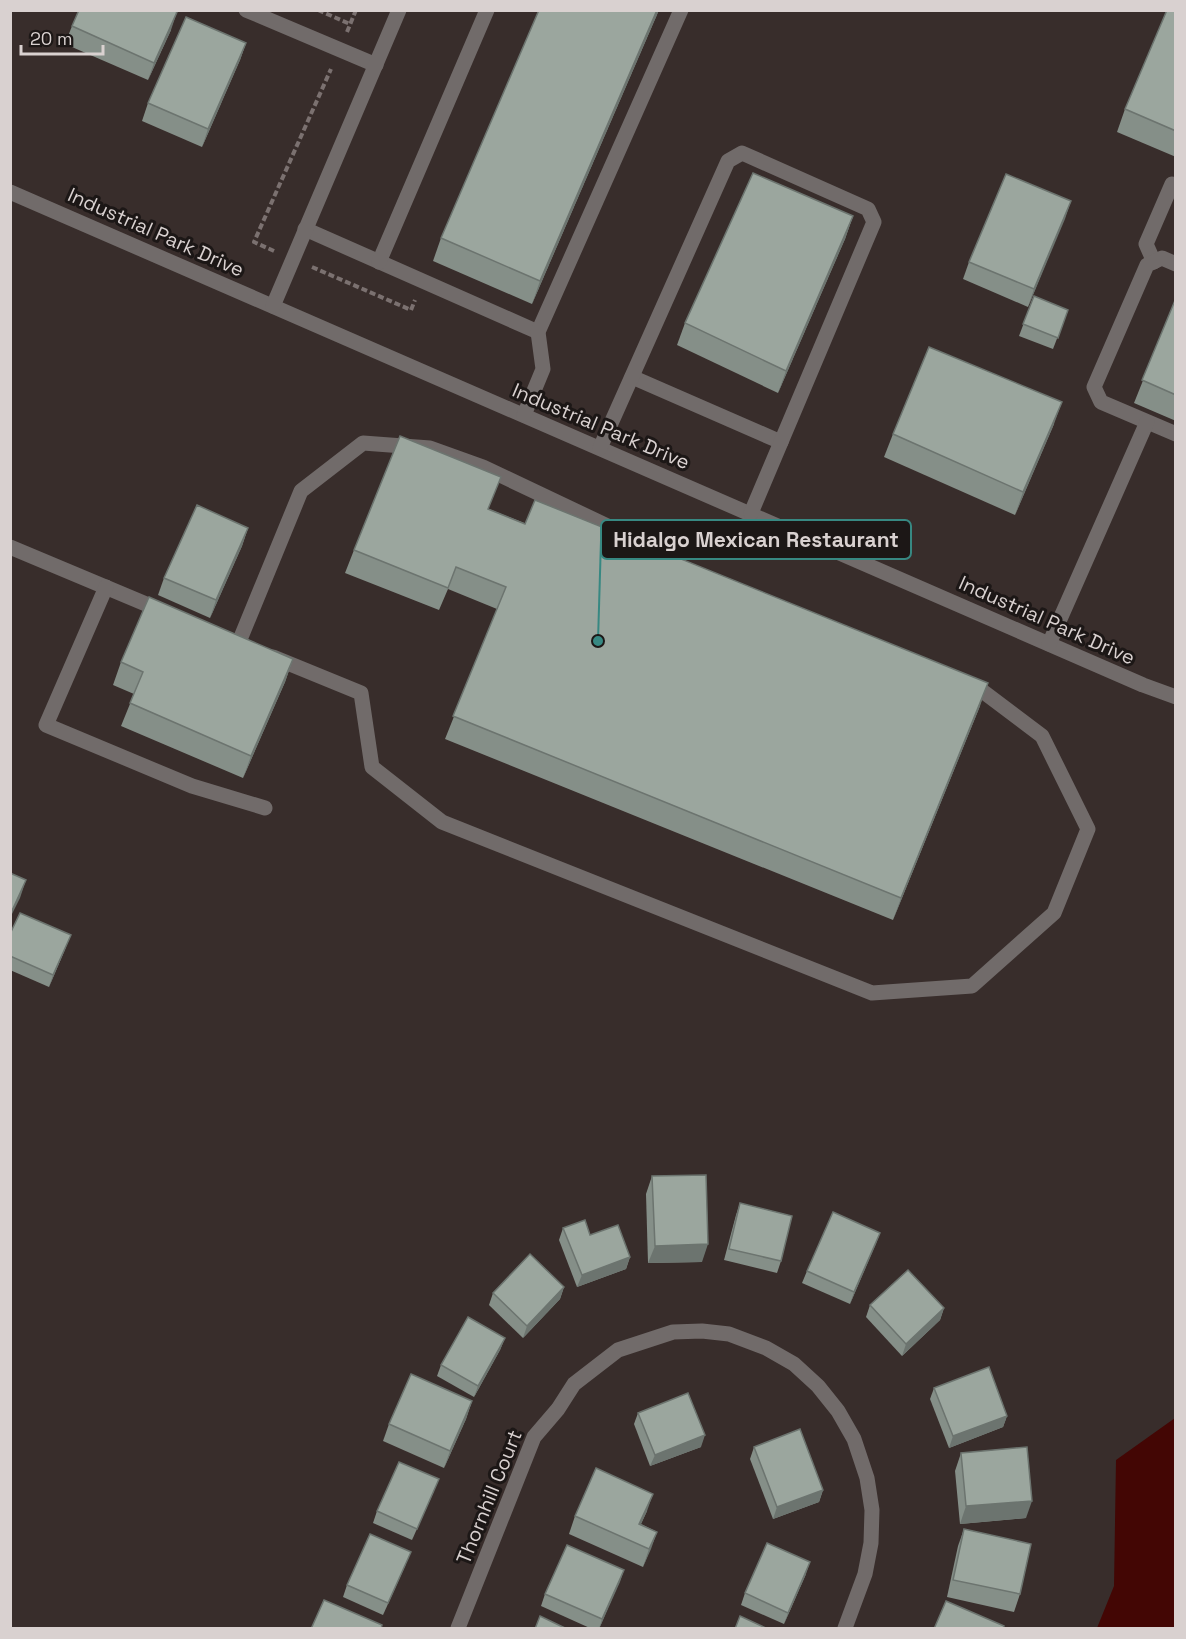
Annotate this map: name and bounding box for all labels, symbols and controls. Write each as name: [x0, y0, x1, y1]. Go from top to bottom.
scale bar: [21, 18, 104, 56]
text: 20 m: [30, 27, 73, 50]
street label: Industrial Park Drive: [64, 181, 248, 283]
street label: Industrial Park Drive: [508, 377, 694, 475]
callout: Hidalgo Mexican Restaurant: [601, 520, 911, 559]
text: Hidalgo Mexican Restaurant: [613, 526, 899, 553]
street label: Industrial Park Drive: [955, 569, 1139, 671]
street label: Thornhill Court: [450, 1426, 528, 1568]

